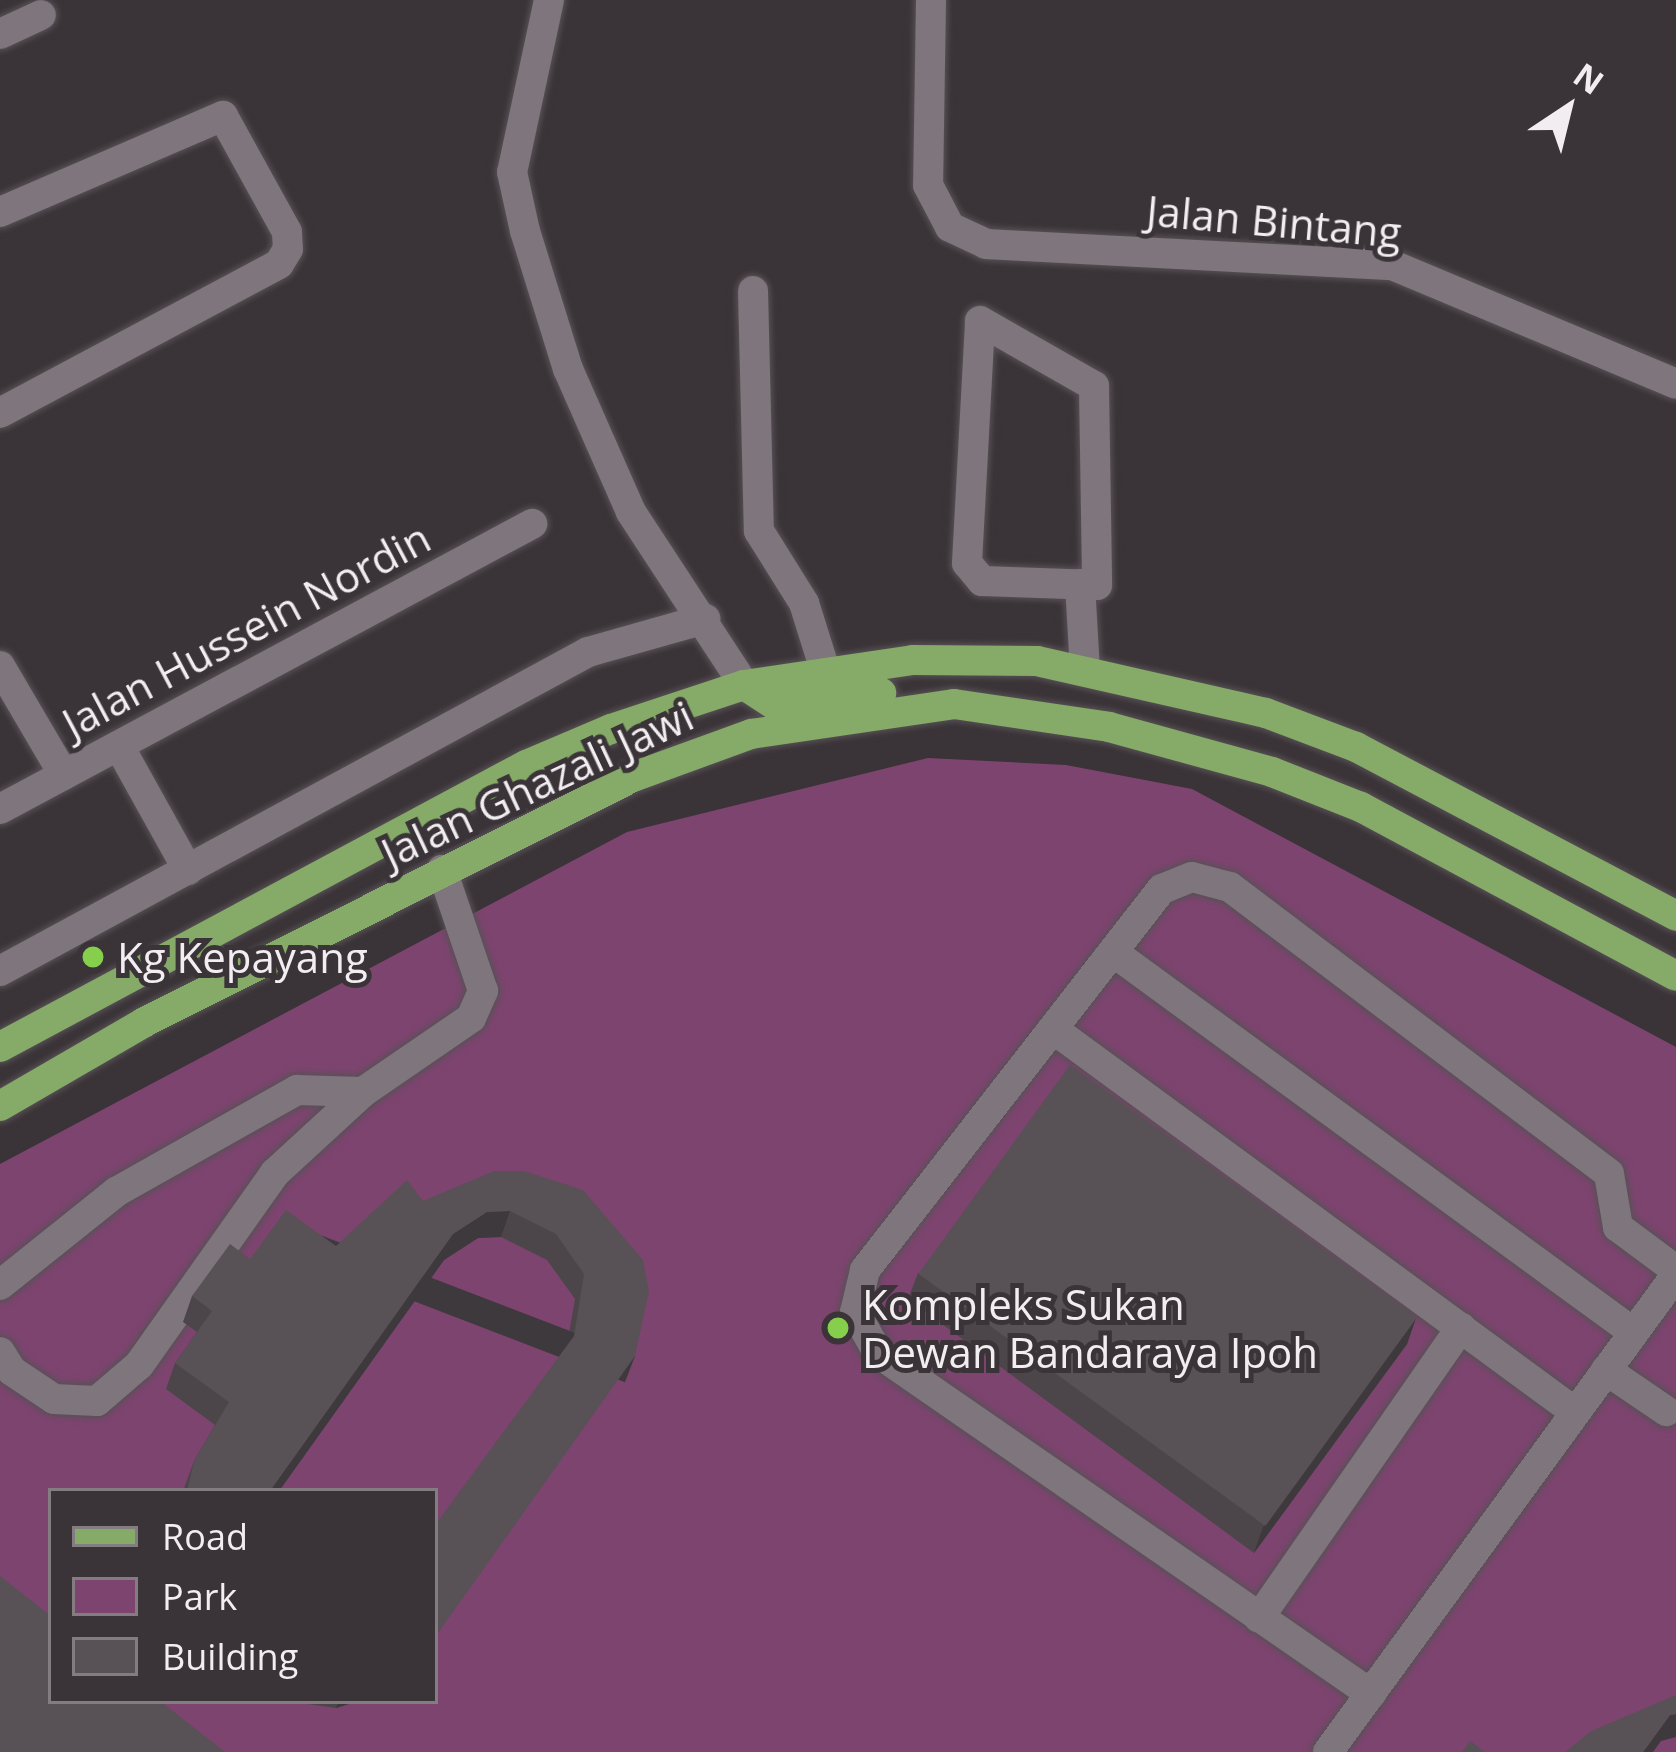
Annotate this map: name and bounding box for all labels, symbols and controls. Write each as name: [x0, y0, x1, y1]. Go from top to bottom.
north arrow: [1508, 48, 1628, 168]
text: N: [1565, 52, 1613, 104]
street label: Jalan Bintang: [1144, 185, 1404, 257]
street label: Jalan Hussein Nordin: [54, 512, 438, 748]
street label: Jalan Ghazali Jawi: [373, 690, 701, 878]
place label: Kg Kepayang: [117, 932, 368, 982]
marker: Kg Kepayang: [80, 944, 106, 970]
place label: Kompleks Sukan Dewan Bandaraya Ipoh: [862, 1279, 1318, 1378]
marker: Kompleks Sukan Dewan Bandaraya Ipoh: [825, 1315, 851, 1341]
legend: [48, 1488, 438, 1704]
text: Road: [162, 1512, 248, 1561]
text: Park: [162, 1572, 237, 1621]
text: Building: [162, 1632, 298, 1681]

